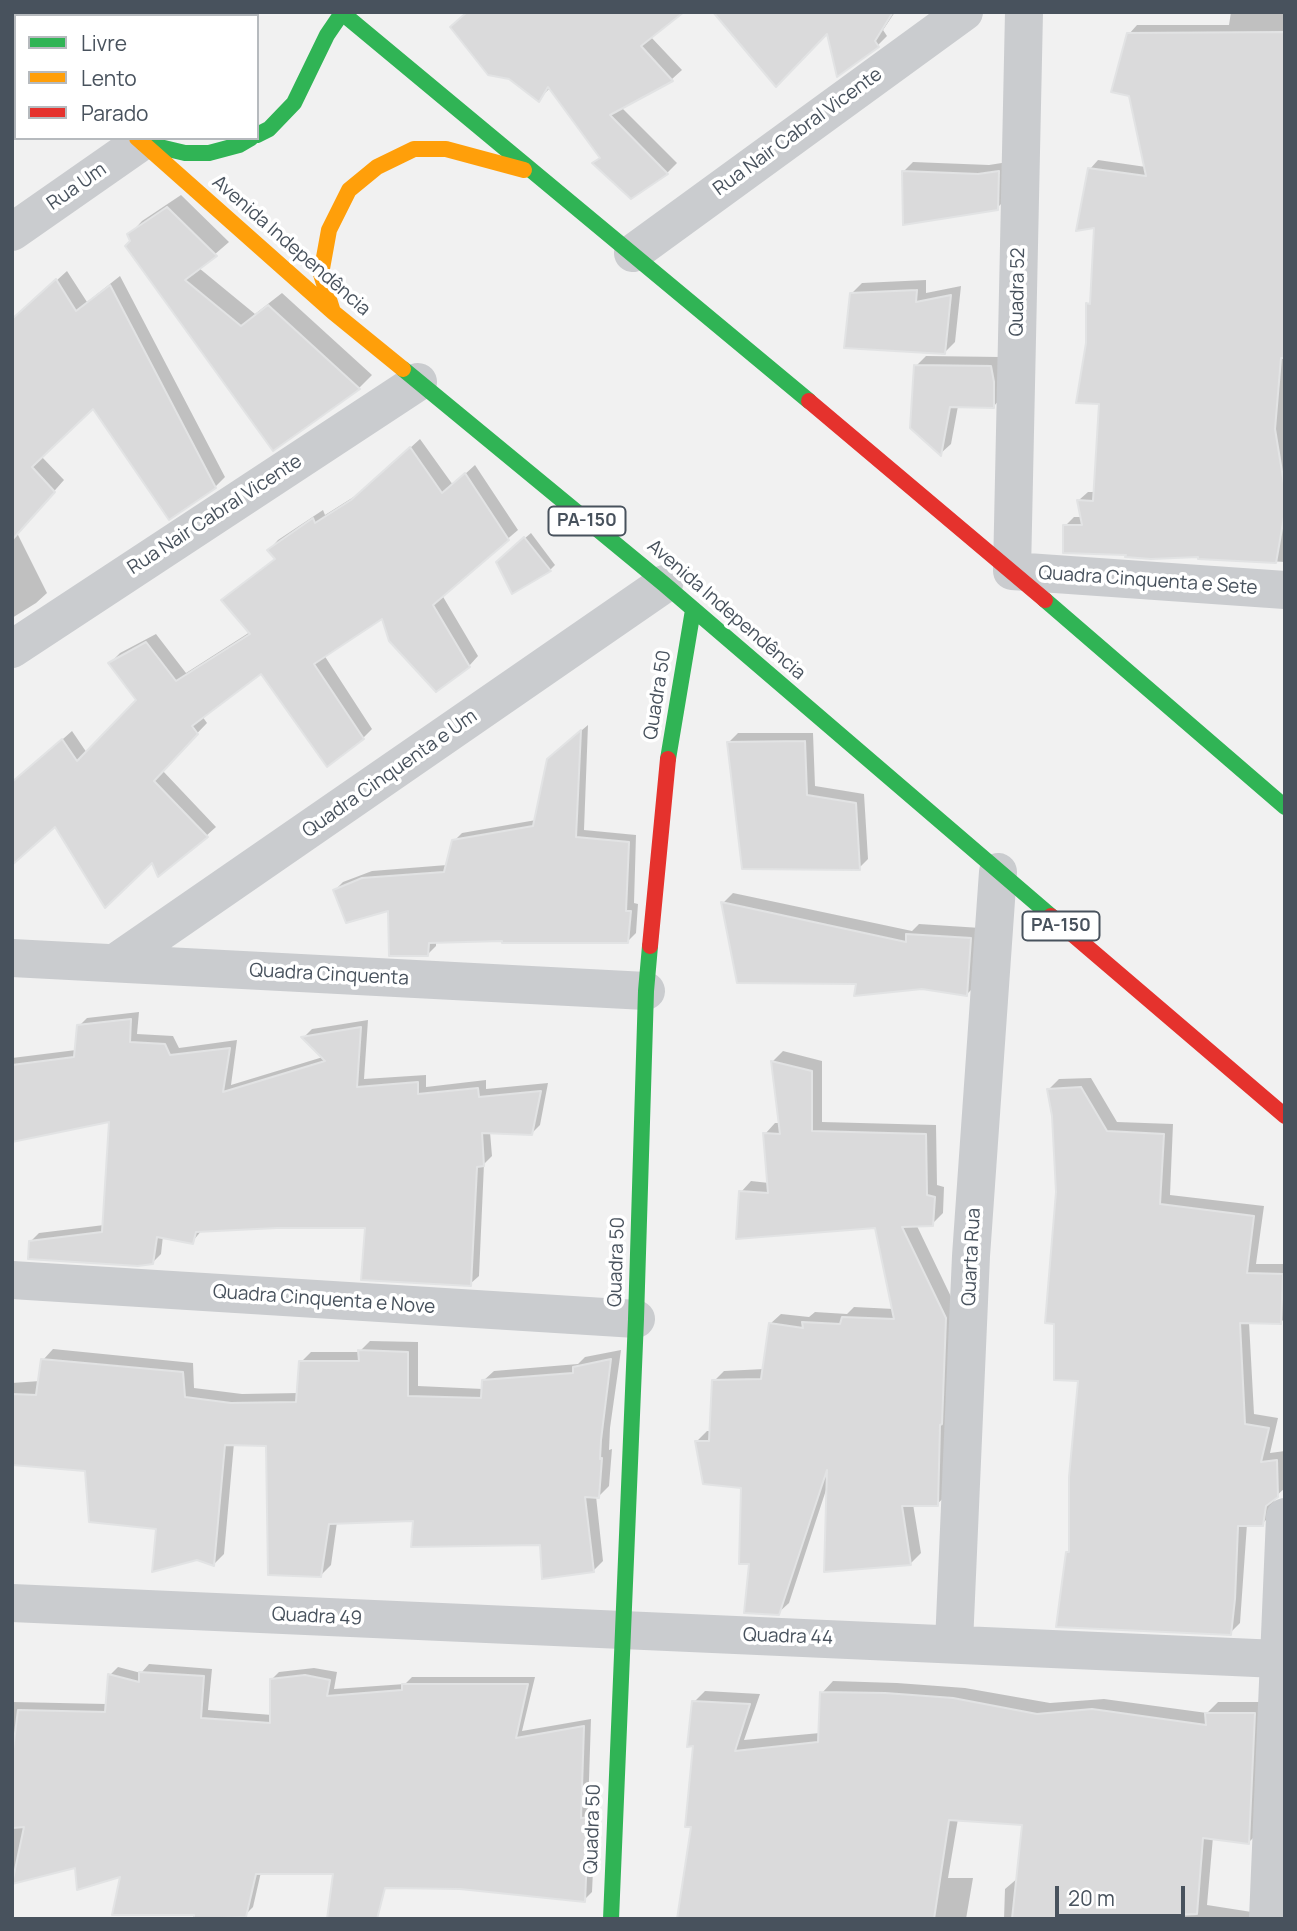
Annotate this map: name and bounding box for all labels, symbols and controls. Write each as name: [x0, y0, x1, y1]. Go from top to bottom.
legend: [14, 14, 259, 140]
text: Livre: [81, 29, 127, 57]
street label: Rua Nair Cabral Vicente: [709, 63, 887, 201]
text: Lento: [81, 64, 137, 92]
text: Parado: [81, 99, 149, 127]
street label: Rua Um: [43, 158, 111, 216]
street label: Avenida Independência: [207, 171, 375, 321]
street label: Quadra 52: [1006, 247, 1030, 337]
street label: Rua Nair Cabral Vicente: [124, 450, 306, 580]
road number: PA-150: [548, 506, 626, 536]
street label: Avenida Independência: [642, 535, 810, 685]
street label: Quadra Cinquenta e Sete: [1038, 562, 1258, 600]
street label: Quadra 50: [640, 649, 676, 741]
street label: Quadra Cinquenta e Um: [298, 705, 482, 843]
road number: PA-150: [1023, 911, 1100, 940]
street label: Quadra Cinquenta: [249, 959, 409, 991]
street label: Quarta Rua: [958, 1207, 986, 1307]
street label: Quadra 50: [604, 1217, 630, 1307]
street label: Quadra Cinquenta e Nove: [212, 1281, 436, 1319]
street label: Quadra 49: [271, 1603, 363, 1631]
street label: Quadra 44: [742, 1624, 834, 1650]
street label: Quadra 50: [580, 1784, 606, 1874]
scale bar: [1059, 1871, 1188, 1915]
text: 20 m: [1068, 1884, 1115, 1912]

